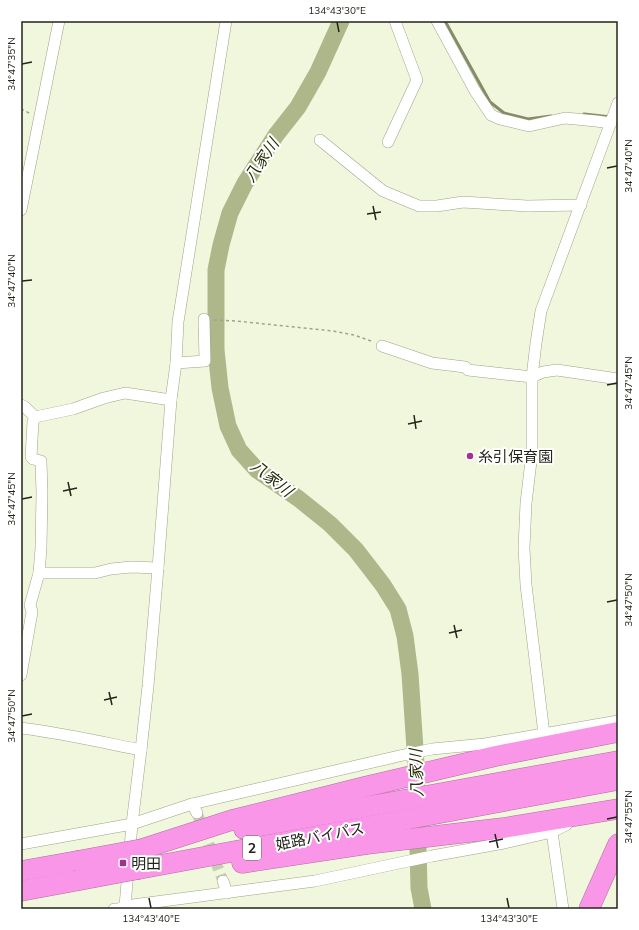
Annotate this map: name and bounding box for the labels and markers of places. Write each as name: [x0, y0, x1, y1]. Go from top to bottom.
place label: 糸引保育園: [478, 447, 553, 466]
marker: 糸引保育園: [465, 451, 475, 461]
place label: 明田: [131, 854, 161, 873]
marker: 明田: [118, 858, 128, 868]

